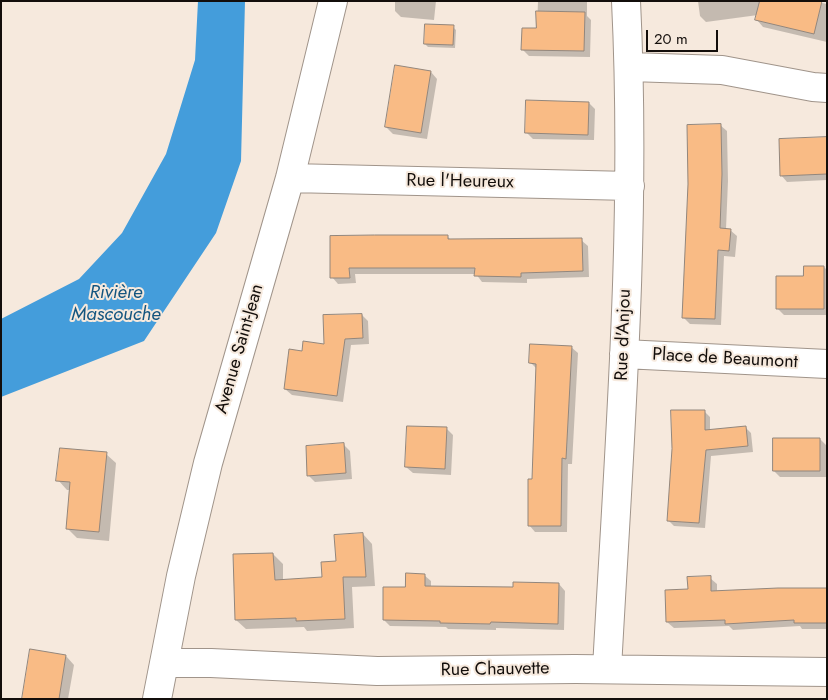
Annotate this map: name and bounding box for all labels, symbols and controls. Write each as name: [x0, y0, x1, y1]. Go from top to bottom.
scale bar: [648, 20, 720, 52]
text: 20 m: [654, 28, 688, 50]
street label: Rue l'Heureux: [406, 170, 514, 194]
water label: Rivière Mascouche: [71, 282, 161, 326]
street label: Avenue Saint-Jean: [211, 282, 269, 416]
street label: Rue d'Anjou: [612, 289, 636, 381]
street label: Place de Beaumont: [652, 344, 798, 374]
street label: Rue Chauvette: [440, 658, 550, 682]

